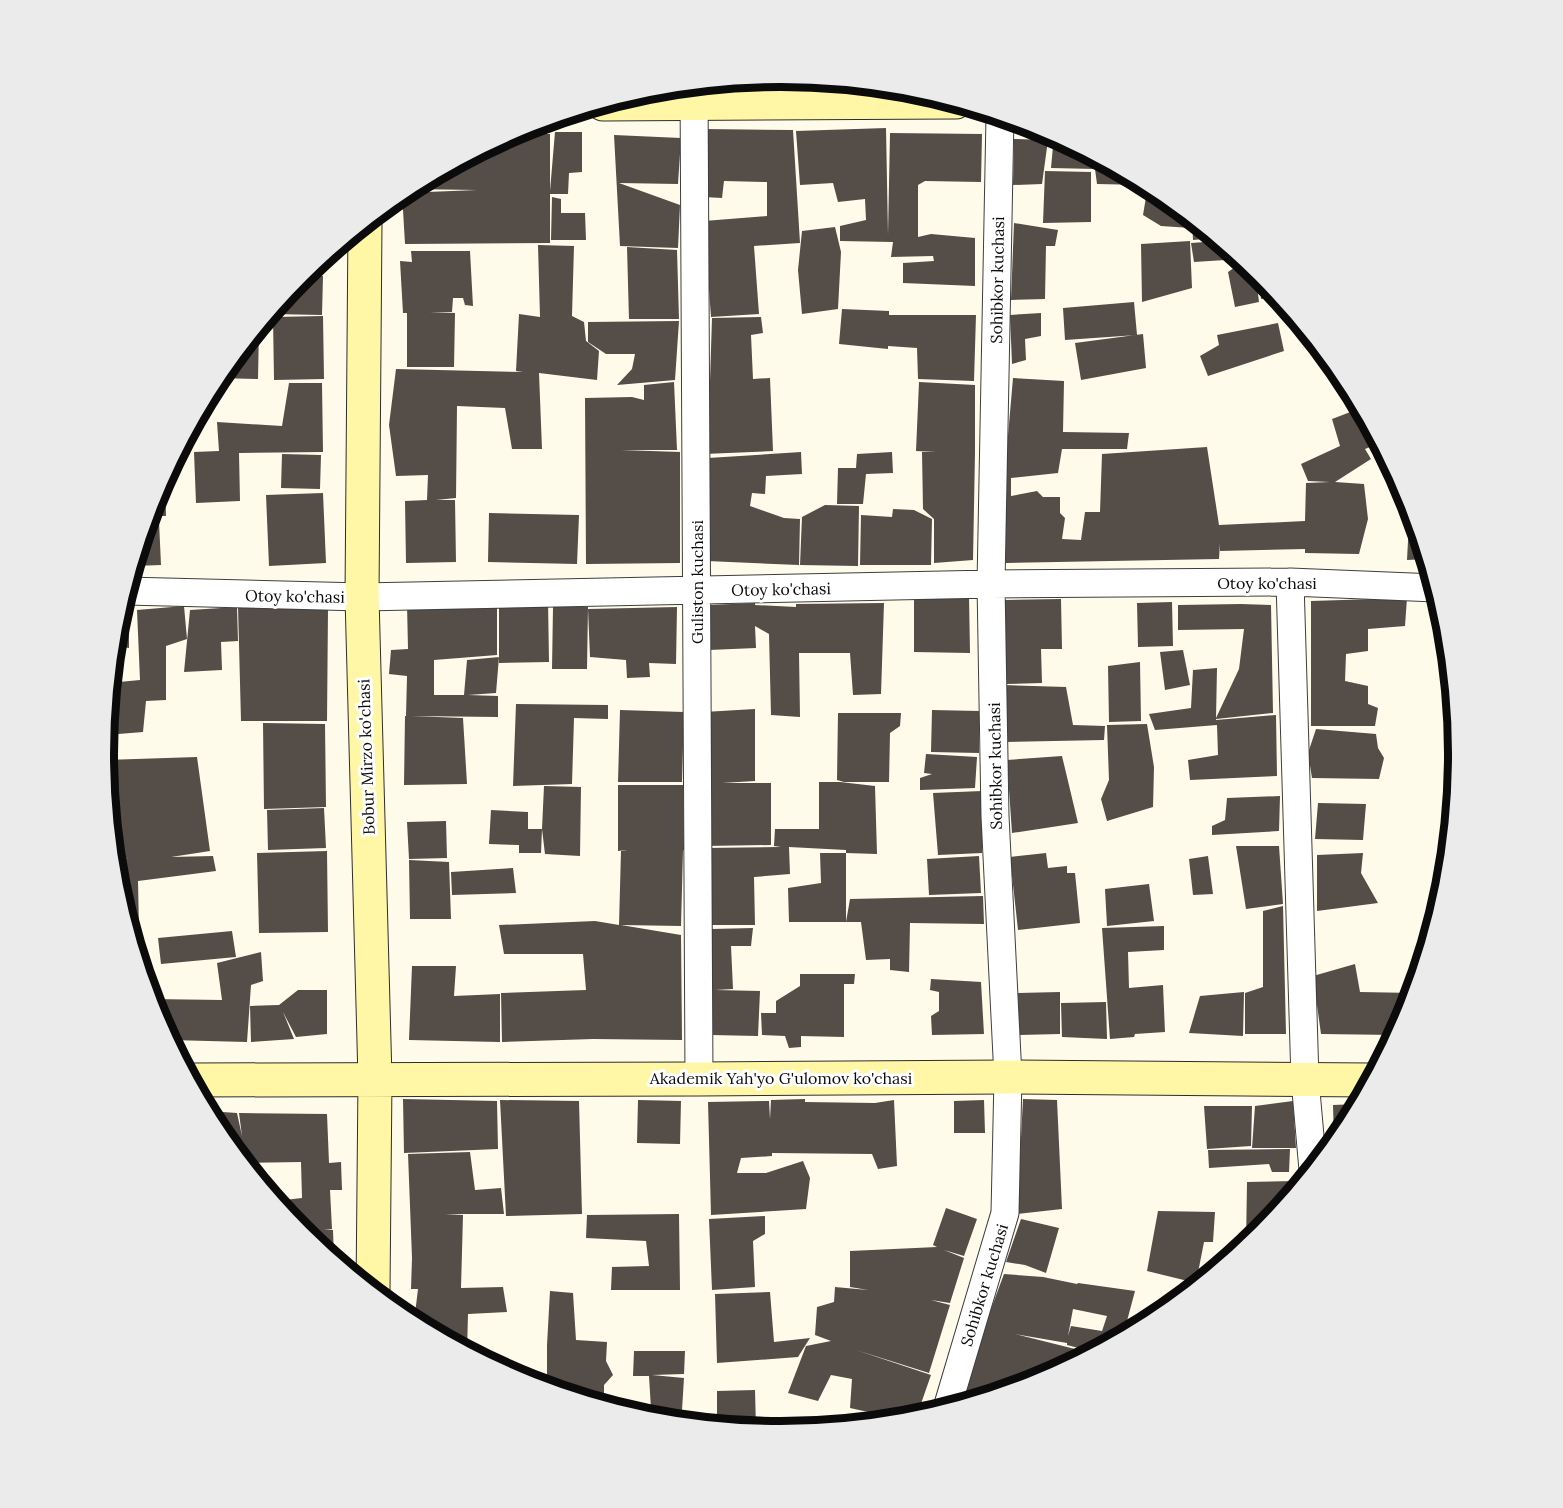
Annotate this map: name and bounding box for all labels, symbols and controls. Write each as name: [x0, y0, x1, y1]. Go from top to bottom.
street label: Sohibkor kuchasi: [986, 216, 1008, 344]
street label: Guliston kuchasi: [687, 520, 707, 644]
street label: Otoy ko'chasi: [1217, 573, 1317, 593]
street label: Otoy ko'chasi: [731, 578, 831, 600]
street label: Otoy ko'chasi: [245, 585, 345, 607]
street label: Bobur Mirzo ko'chasi: [353, 679, 379, 835]
street label: Sohibkor kuchasi: [984, 702, 1006, 830]
street label: Akademik Yah'yo G'ulomov ko'chasi: [649, 1068, 912, 1088]
street label: Sohibkor kuchasi: [956, 1221, 1012, 1349]

